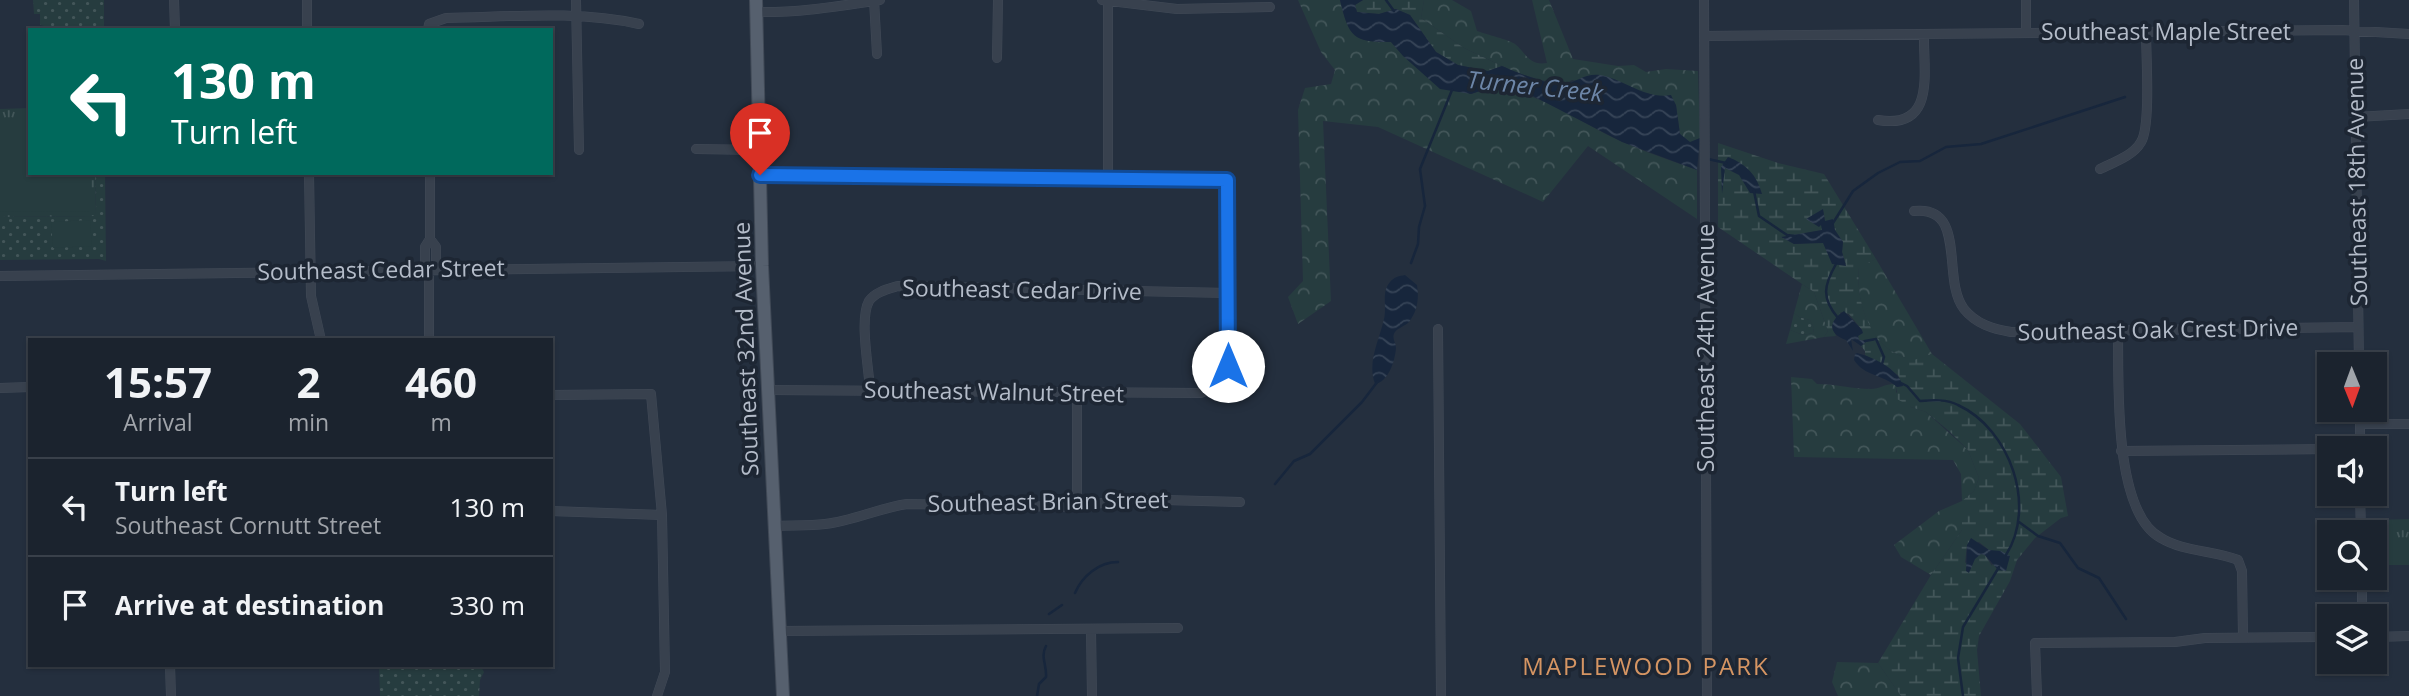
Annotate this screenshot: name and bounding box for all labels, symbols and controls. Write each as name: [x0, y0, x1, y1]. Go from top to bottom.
street label: Southeast Maple Street: [2041, 15, 2291, 47]
text: 130 m: [171, 47, 316, 113]
icon: left: [56, 56, 147, 147]
street label: Southeast 18th Avenue: [2338, 58, 2374, 306]
water label: Turner Creek: [1466, 62, 1606, 109]
pin: [730, 103, 790, 175]
text: Turn left: [171, 110, 297, 153]
icon: arrive: [741, 114, 779, 152]
street label: Southeast 32nd Avenue: [725, 221, 765, 477]
street label: Southeast 24th Avenue: [1689, 224, 1721, 472]
street label: Southeast Cedar Street: [257, 251, 505, 287]
street label: Southeast Cedar Drive: [902, 271, 1142, 307]
street label: Southeast Oak Crest Drive: [2017, 311, 2299, 347]
position arrow: [1191, 329, 1265, 403]
north arrow: [2317, 352, 2387, 422]
map controls: [2317, 352, 2387, 674]
text: 15:57: [104, 353, 212, 410]
text: 2: [296, 353, 321, 410]
text: 460: [405, 353, 477, 410]
street label: Southeast Walnut Street: [864, 373, 1124, 409]
text: Arrival: [123, 406, 193, 438]
text: min: [288, 406, 329, 438]
text: m: [430, 406, 452, 438]
button: sound: [2317, 436, 2387, 506]
text: Turn left: [115, 473, 227, 509]
street label: Southeast Brian Street: [927, 483, 1169, 519]
icon: left: [56, 488, 94, 526]
text: 130 m: [450, 489, 525, 525]
text: Southeast Cornutt Street: [115, 509, 381, 541]
button: search: [2317, 520, 2387, 590]
icon: arrive: [56, 586, 94, 624]
text: Arrive at destination: [115, 587, 384, 623]
text: 330 m: [450, 587, 525, 623]
button: layers: [2317, 604, 2387, 674]
district label: MAPLEWOOD PARK: [1522, 649, 1770, 682]

